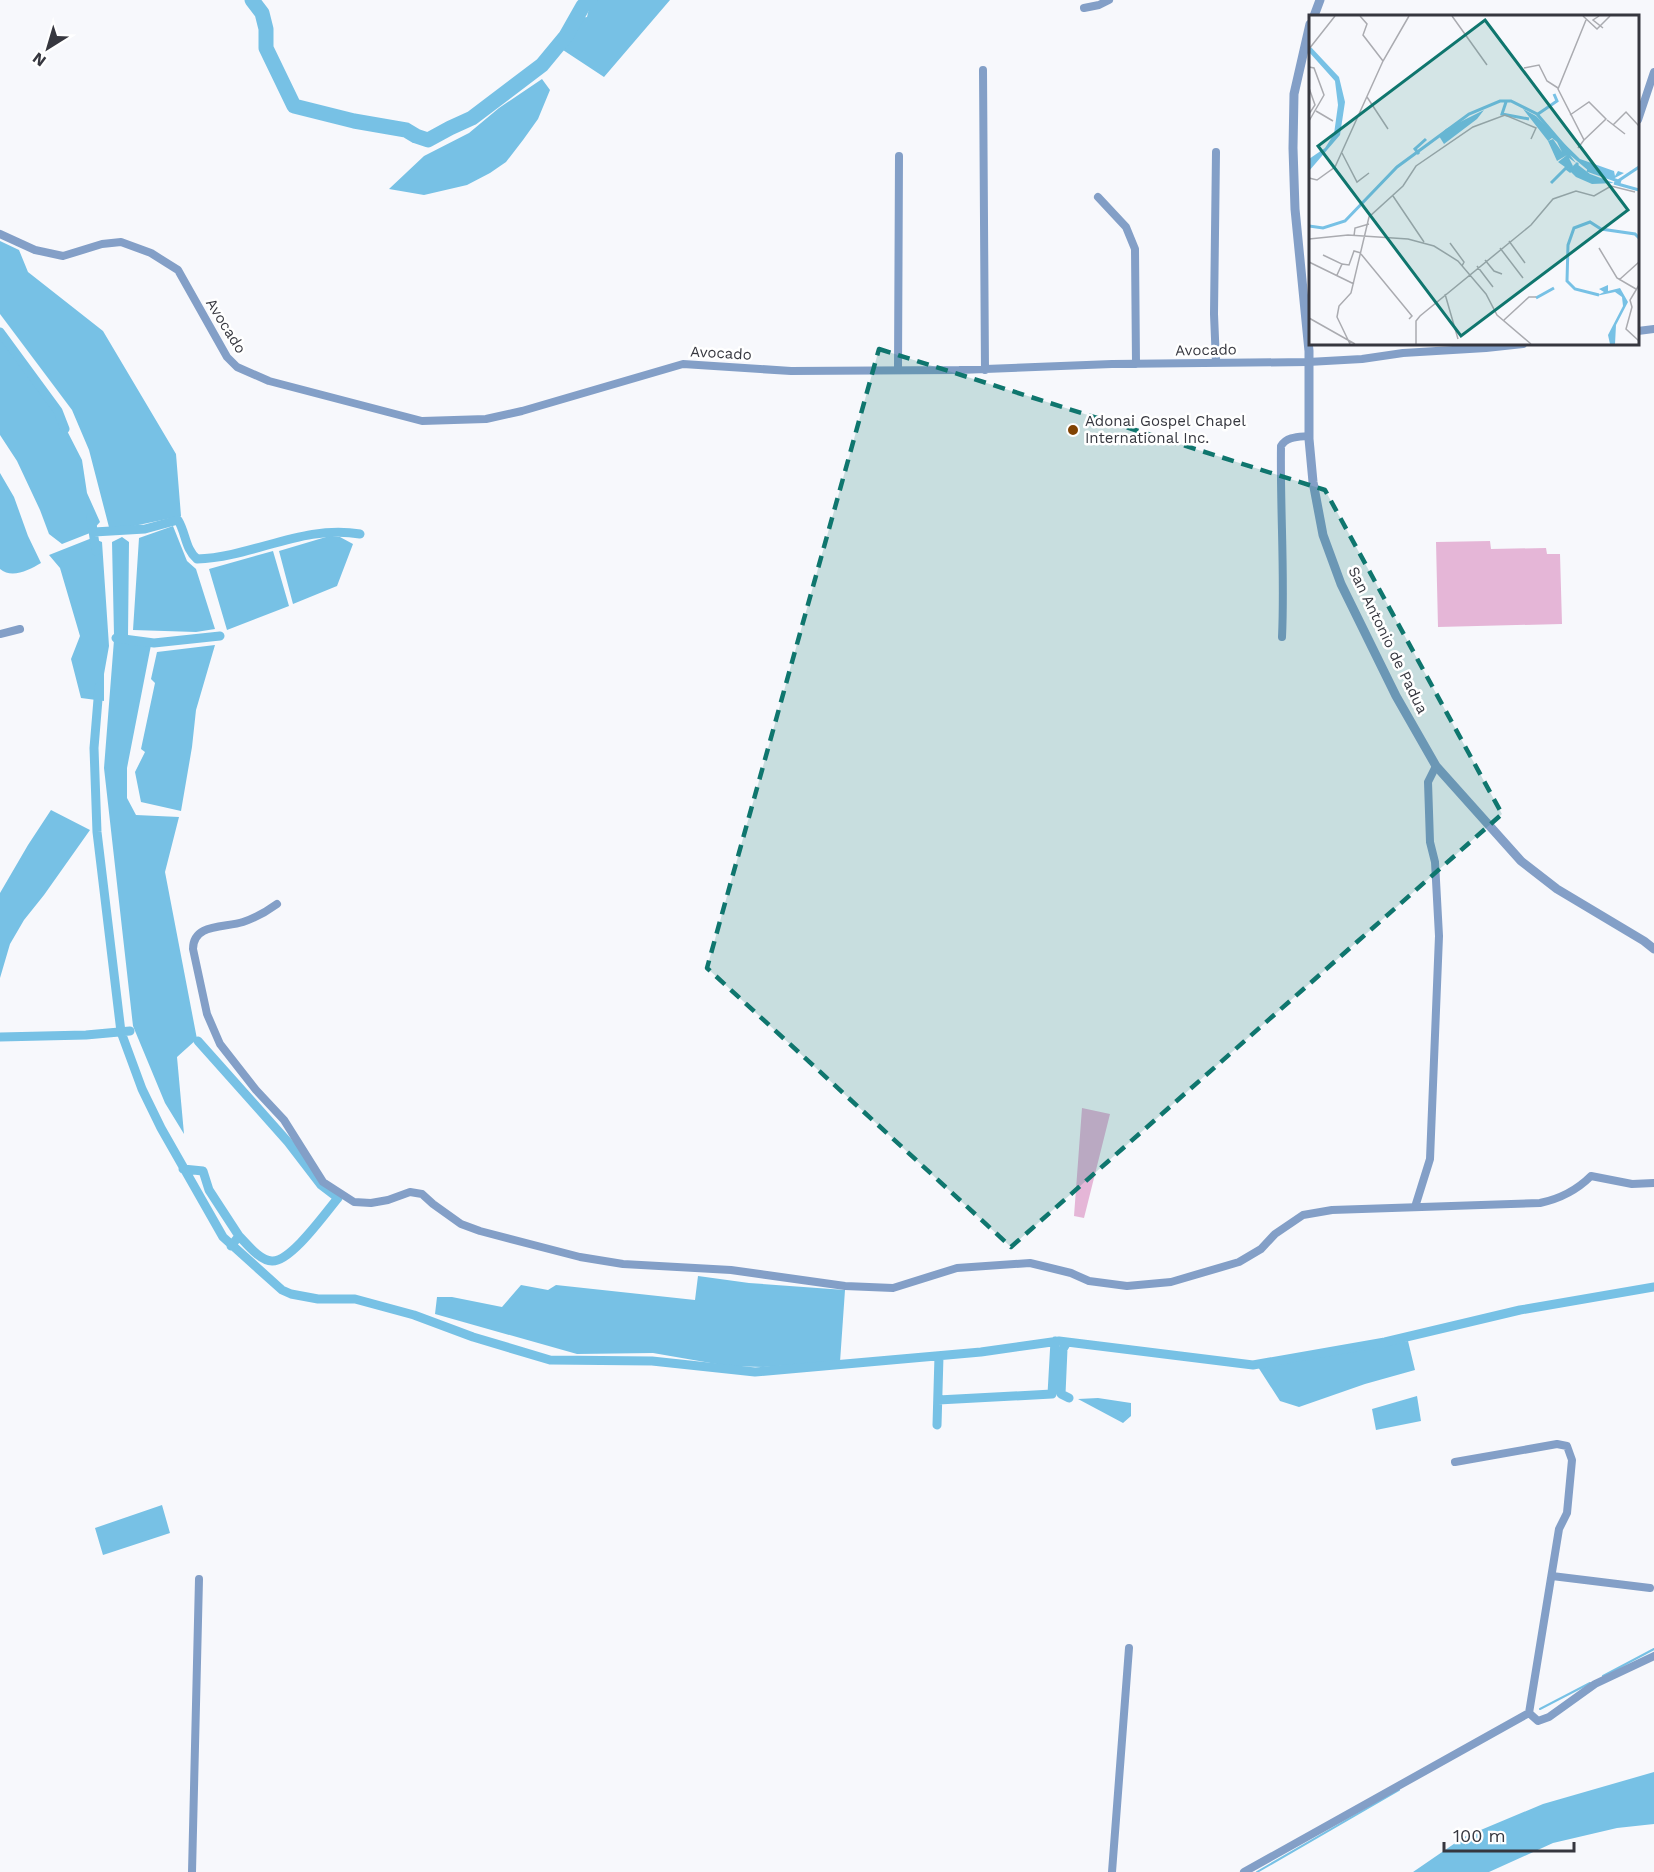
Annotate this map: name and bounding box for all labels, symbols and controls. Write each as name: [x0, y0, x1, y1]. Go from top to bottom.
inset map: [1309, 15, 1639, 345]
north arrow: [18, 18, 78, 78]
text: N: [29, 48, 50, 71]
street label: Avocado: [202, 295, 250, 357]
street label: Avocado: [1175, 340, 1237, 360]
street label: Avocado: [690, 342, 752, 364]
place label: Adonai Gospel Chapel International Inc.: [1085, 412, 1246, 447]
marker: Adonai Gospel Chapel International Inc.: [1066, 423, 1080, 437]
street label: San Antonio de Padua: [1345, 563, 1432, 717]
scale bar: [1444, 1815, 1574, 1853]
text: 100 m: [1453, 1825, 1506, 1846]

